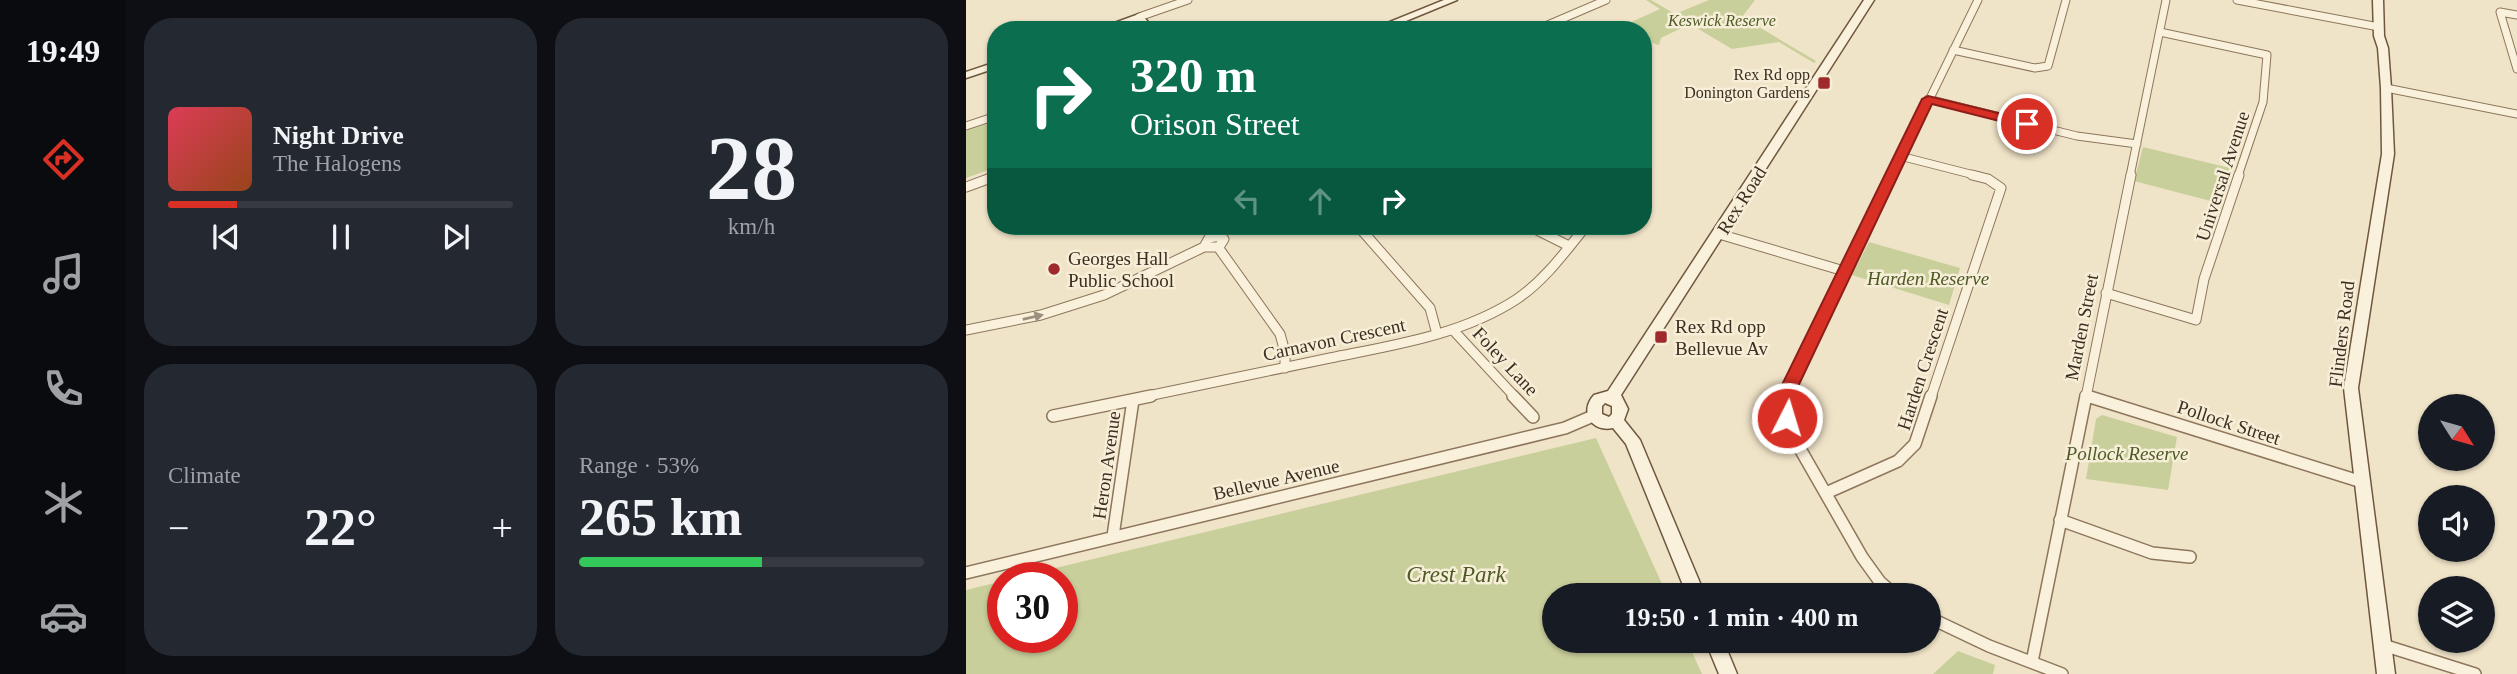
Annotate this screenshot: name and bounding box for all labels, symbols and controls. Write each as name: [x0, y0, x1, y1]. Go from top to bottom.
park label: Keswick Reserve: [1667, 12, 1776, 29]
text: 19:49: [26, 33, 100, 69]
text: 320 m: [1130, 48, 1257, 103]
icon: right: [1015, 49, 1106, 140]
place label: Rex Rd opp Donington Gardens: [1684, 66, 1810, 102]
marker: Rex Rd opp Donington Gardens: [1816, 75, 1832, 91]
pin: [1997, 94, 2057, 154]
icon: arrive: [2008, 105, 2046, 143]
text: Orison Street: [1130, 106, 1300, 142]
street label: Universal Avenue: [2192, 109, 2253, 244]
text: 28: [706, 118, 797, 219]
text: Night Drive: [273, 121, 404, 150]
icon: directions: [39, 135, 88, 184]
text: The Halogens: [273, 151, 401, 176]
street label: Rex Road: [1713, 162, 1771, 238]
icon: left: [1228, 182, 1266, 220]
icon: ahead: [1301, 182, 1339, 220]
icon: right: [1374, 182, 1412, 220]
text: km/h: [728, 214, 775, 239]
icon: previous: [207, 218, 245, 256]
icon: pause: [322, 218, 360, 256]
icon: next: [437, 218, 475, 256]
place label: Georges Hall Public School: [1068, 248, 1174, 291]
icon: music: [39, 249, 88, 298]
marker: Georges Hall Public School: [1046, 261, 1062, 277]
park label: Harden Reserve: [1866, 268, 1989, 289]
street label: Marden Street: [2061, 271, 2102, 382]
street label: Flinders Road: [2325, 279, 2359, 389]
street label: Harden Crescent: [1893, 305, 1952, 433]
one-way arrow: [1022, 311, 1044, 322]
street label: Carnavon Crescent: [1261, 314, 1408, 365]
place label: Rex Rd opp Bellevue Av: [1675, 316, 1769, 359]
street label: Foley Lane: [1469, 323, 1543, 400]
marker: Rex Rd opp Bellevue Av: [1653, 329, 1669, 345]
icon: phone: [39, 364, 88, 413]
position arrow: [1750, 381, 1824, 455]
north arrow: [2418, 394, 2496, 471]
map controls: [2418, 394, 2495, 653]
street label: Pollock Street: [2175, 396, 2284, 449]
street label: Heron Avenue: [1089, 410, 1124, 520]
park label: Pollock Reserve: [2065, 443, 2188, 464]
text: Range · 53%: [579, 453, 699, 478]
street label: Bellevue Avenue: [1211, 455, 1341, 504]
text: Climate: [168, 463, 241, 488]
icon: climate: [39, 478, 88, 527]
button: sound: [2418, 485, 2495, 562]
text: 265 km: [579, 489, 742, 546]
text: 22°: [304, 499, 377, 556]
text: −: [168, 507, 189, 549]
text: +: [492, 507, 513, 549]
speed limit sign: 30: [987, 562, 1078, 653]
park label: Crest Park: [1406, 562, 1507, 587]
button: layers: [2418, 576, 2495, 653]
icon: car: [39, 592, 88, 641]
text: 19:50 · 1 min · 400 m: [1625, 603, 1859, 632]

